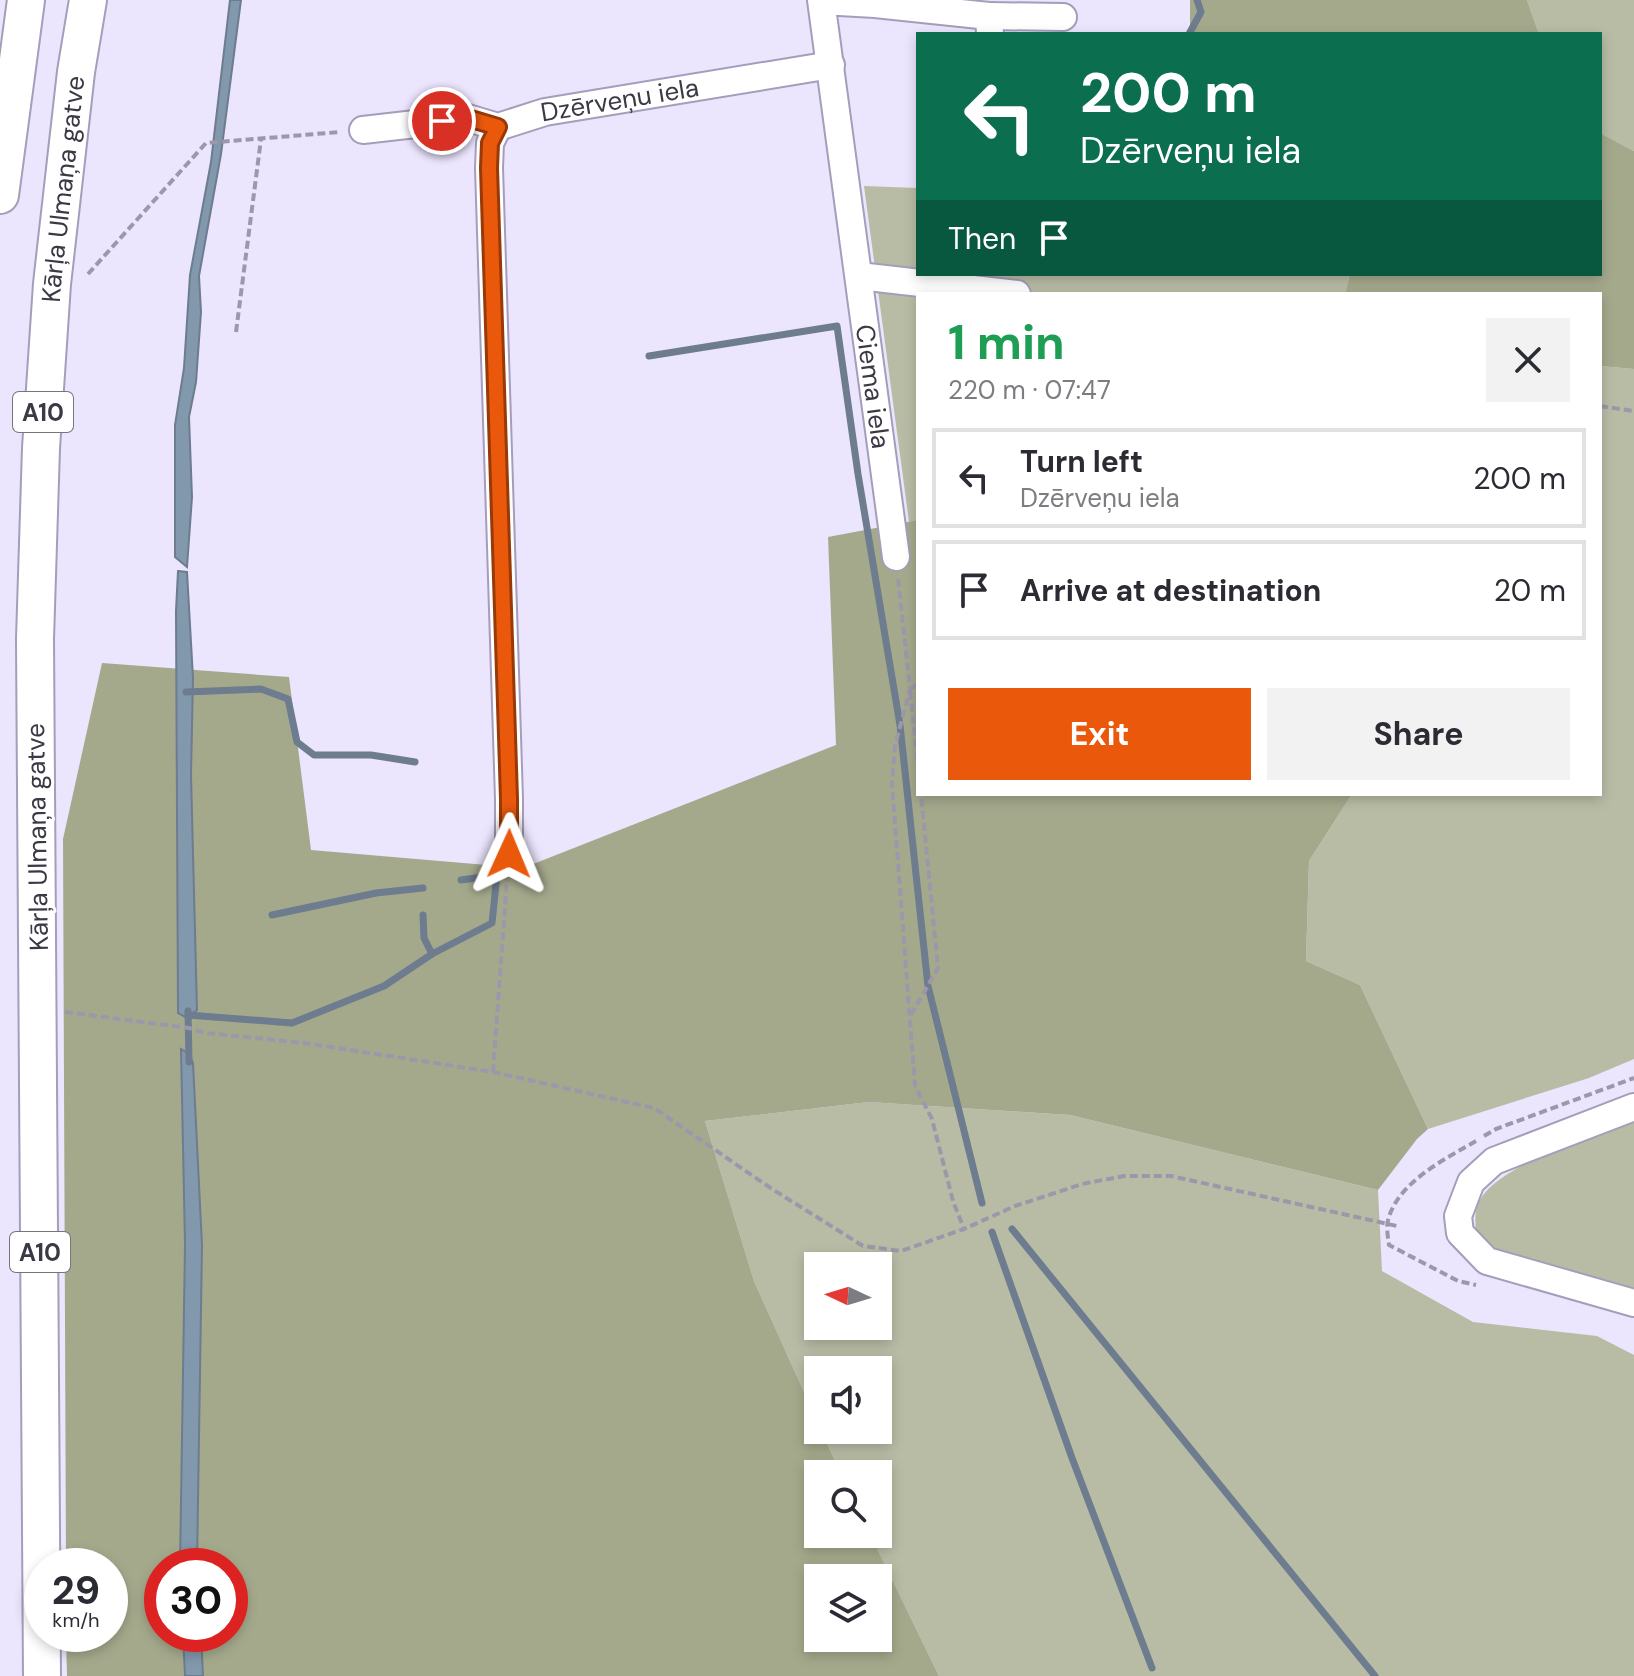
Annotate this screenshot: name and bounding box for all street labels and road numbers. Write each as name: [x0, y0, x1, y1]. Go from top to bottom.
street label: Dzērveņu iela: [538, 70, 701, 129]
street label: Kārļa Ulmaņa gatve: [34, 74, 92, 303]
street label: Ciema iela: [848, 322, 898, 451]
road number: A10: [13, 392, 73, 432]
street label: Kārļa Ulmaņa gatve: [18, 723, 56, 951]
road number: A10: [10, 1232, 70, 1272]

